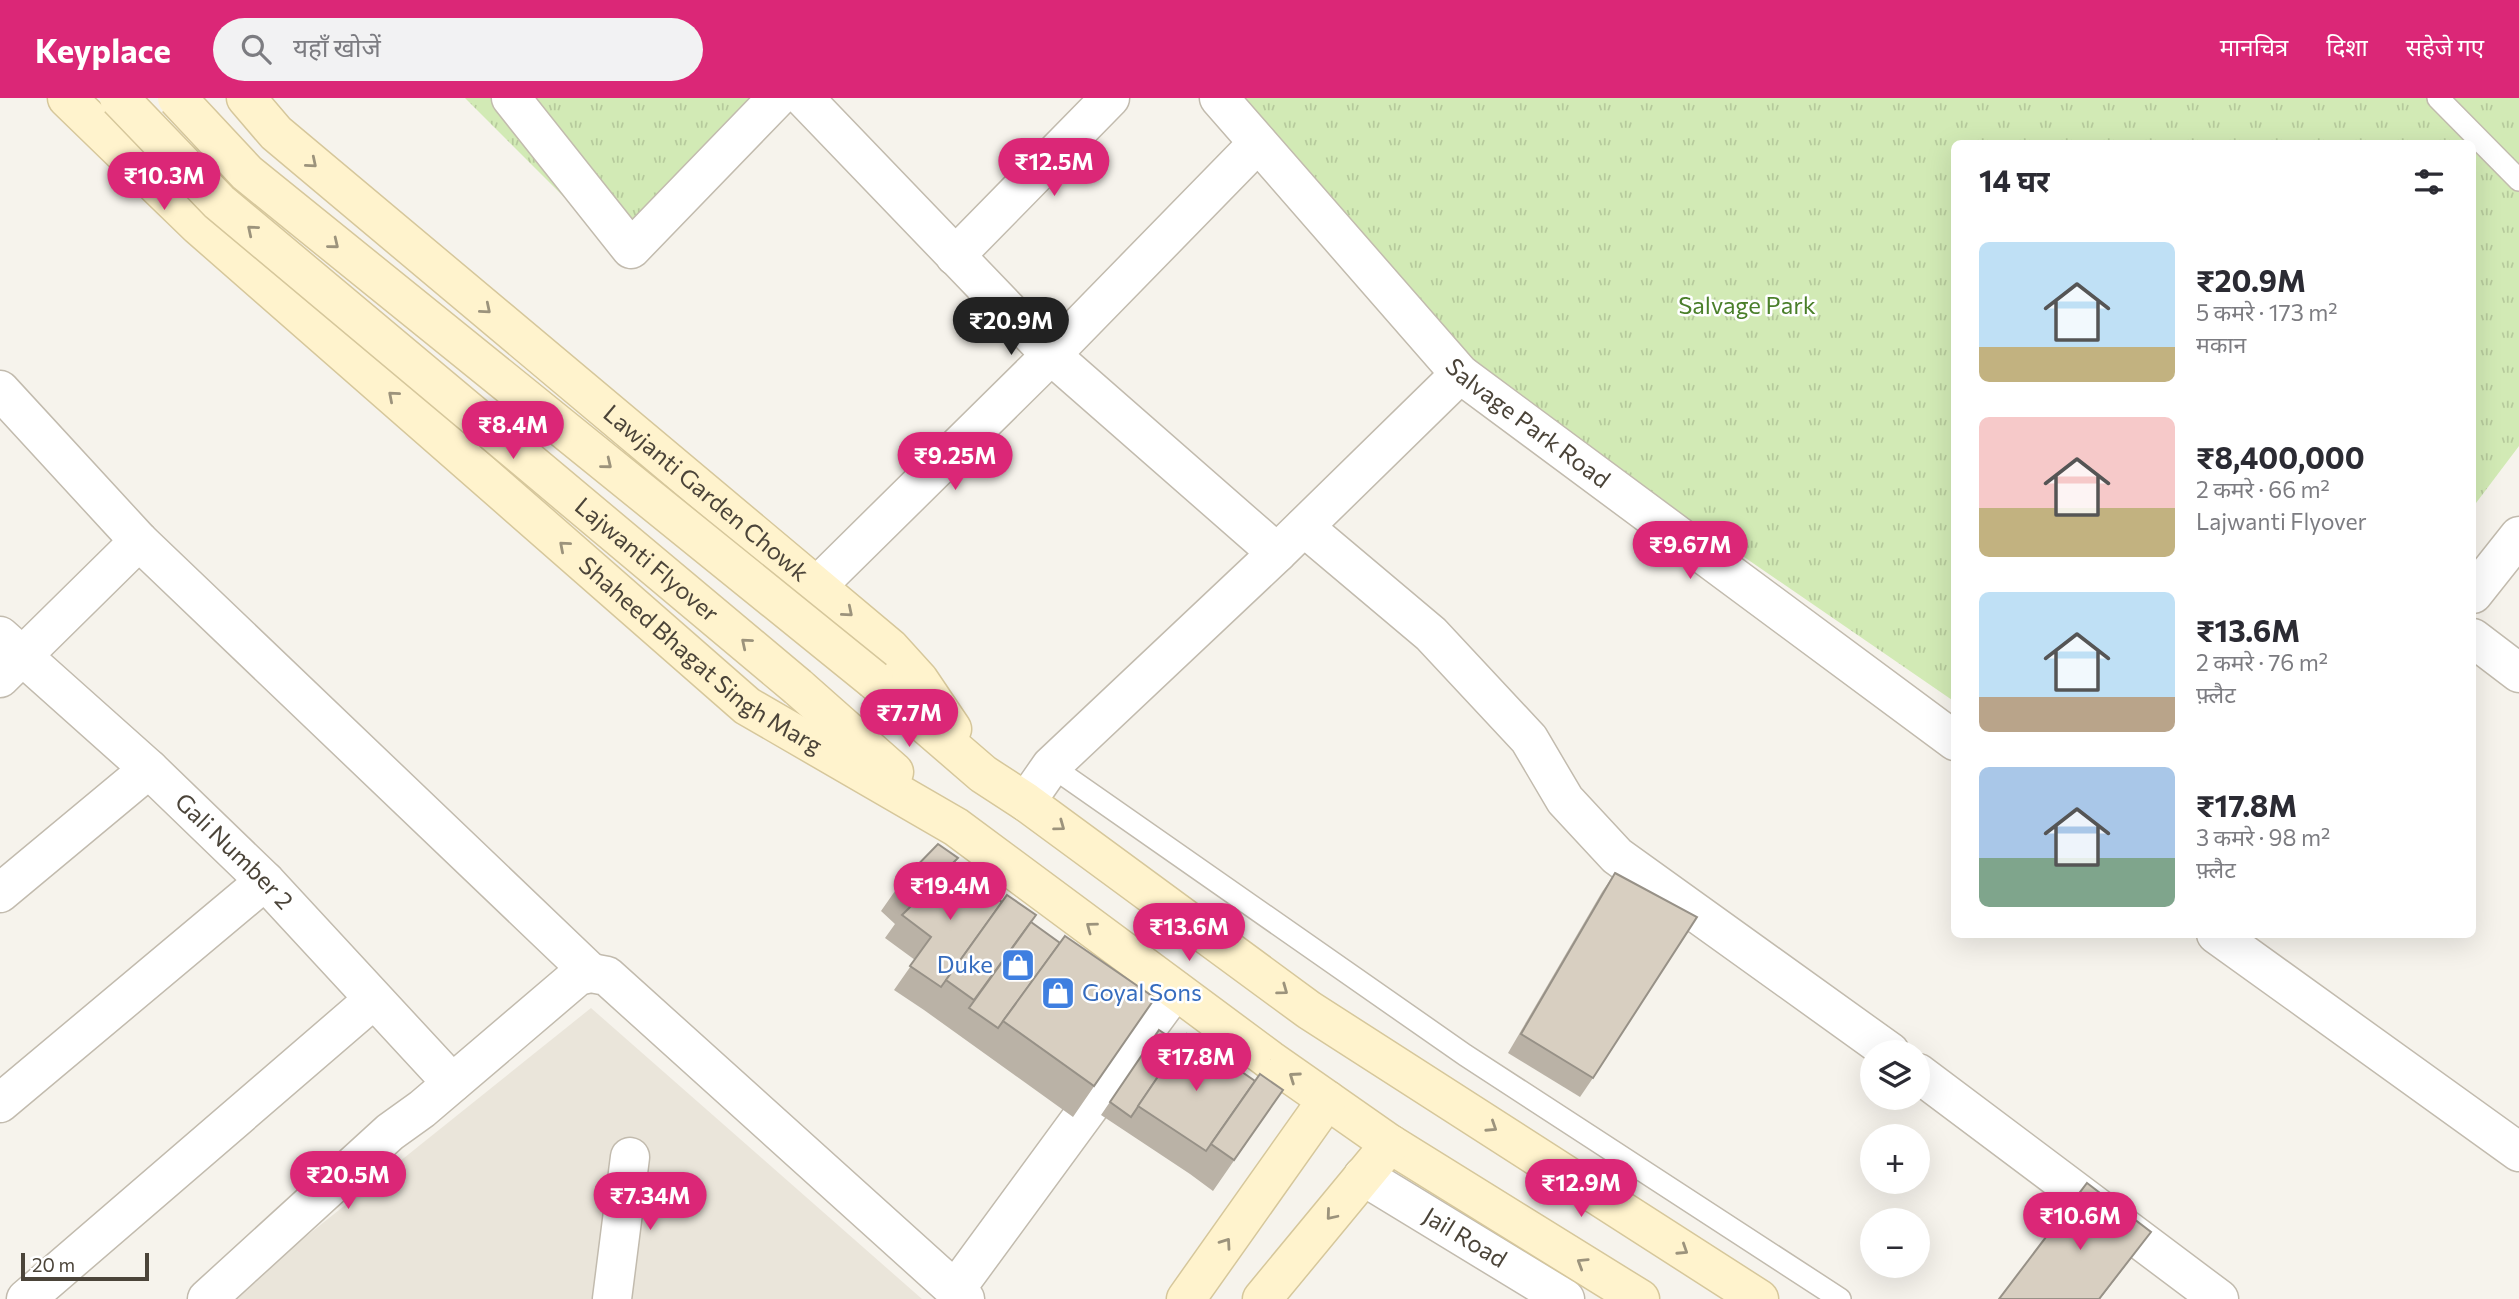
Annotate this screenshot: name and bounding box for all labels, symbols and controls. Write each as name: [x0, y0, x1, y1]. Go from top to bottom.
search box: [213, 18, 703, 81]
text: Keyplace: [35, 29, 171, 70]
icon: search: [237, 30, 275, 68]
text: यहाँ खोजें: [293, 31, 381, 62]
text: मानचित्र: [2220, 32, 2288, 61]
text: दिशा: [2326, 32, 2368, 61]
text: सहेजे गए: [2406, 32, 2484, 61]
pin: ₹12.5M: [997, 139, 1111, 198]
text: ₹12.5M: [1014, 147, 1094, 175]
pin: ₹10.3M: [107, 152, 221, 212]
one-way arrow: [304, 154, 317, 167]
text: ₹10.3M: [123, 161, 205, 189]
text: 14 घर: [1979, 161, 2049, 198]
icon: filters: [2410, 163, 2448, 201]
one-way arrow: [248, 226, 261, 238]
one-way arrow: [326, 236, 339, 248]
text: ₹20.9M: [2196, 261, 2306, 298]
icon: home: [2035, 270, 2119, 354]
park label: Salvage Park: [1678, 290, 1816, 319]
pin: ₹20.9M: [954, 298, 1068, 357]
text: 5 कमरे · 173 m²: [2196, 298, 2338, 326]
one-way arrow: [478, 301, 491, 313]
text: ₹20.9M: [969, 306, 1053, 334]
text: मकान: [2196, 330, 2246, 358]
street label: Salvage Park Road: [1440, 352, 1616, 493]
one-way arrow: [388, 392, 401, 404]
street label: Lawjanti Garden Chowk: [598, 398, 815, 587]
pin: ₹8.4M: [464, 402, 562, 461]
text: ₹8.4M: [478, 410, 548, 438]
pin: ₹9.25M: [898, 432, 1012, 492]
text: ₹8,400,000: [2196, 438, 2365, 475]
text: ₹9.25M: [914, 441, 996, 469]
icon: home: [2035, 445, 2119, 529]
one-way arrow: [599, 455, 611, 468]
text: 2 कमरे · 66 m²: [2196, 475, 2330, 503]
street label: Lajwanti Flyover: [570, 491, 725, 628]
text: Lajwanti Flyover: [2196, 507, 2367, 535]
pin: ₹9.67M: [1633, 522, 1747, 581]
text: ₹9.67M: [1649, 530, 1731, 558]
one-way arrow: [559, 542, 572, 554]
street label: Shaheed Bhagat Singh Marg: [574, 550, 828, 759]
one-way arrow: [840, 604, 853, 616]
text: ₹13.6M: [2196, 611, 2300, 648]
icon: home: [2035, 620, 2119, 704]
one-way arrow: [741, 639, 754, 651]
text: 2 कमरे · 76 m²: [2196, 648, 2328, 676]
text: फ़्लैट: [2196, 680, 2236, 708]
pin: ₹7.7M: [860, 690, 958, 749]
text: ₹7.7M: [876, 698, 942, 726]
street label: Gali Number 2: [170, 786, 300, 915]
text: ₹17.8M: [2196, 786, 2297, 823]
icon: home: [2035, 795, 2119, 879]
one-way arrow: [1052, 818, 1065, 831]
text: 3 कमरे · 98 m²: [2196, 823, 2330, 851]
text: फ़्लैट: [2196, 855, 2236, 883]
pin: ₹19.4M: [893, 862, 1007, 922]
text: ₹19.4M: [910, 871, 990, 899]
pin: ₹13.6M: [1132, 904, 1246, 963]
text: ₹13.6M: [1149, 912, 1229, 940]
one-way arrow: [1086, 923, 1099, 936]
shop icon: Duke: [999, 946, 1037, 984]
place label: Duke: [937, 949, 993, 978]
shop icon: Goyal Sons: [1039, 974, 1077, 1012]
place label: Goyal Sons: [1082, 977, 1202, 1006]
one-way arrow: [1275, 982, 1287, 994]
pin: ₹17.8M: [1139, 1034, 1253, 1093]
map controls: [1860, 1040, 1930, 1278]
button: layers: [1860, 1040, 1930, 1110]
text: ₹17.8M: [1157, 1042, 1235, 1070]
one-way arrow: [1289, 1073, 1302, 1085]
one-way arrow: [1484, 1118, 1497, 1131]
button: +: [1860, 1124, 1930, 1194]
pin: ₹20.5M: [291, 1152, 405, 1211]
text: ₹20.5M: [306, 1160, 390, 1188]
pin: ₹12.9M: [1524, 1160, 1638, 1219]
text: ₹12.9M: [1541, 1168, 1621, 1196]
pin: ₹7.34M: [593, 1172, 707, 1232]
text: ₹7.34M: [610, 1181, 690, 1209]
pin: ₹10.6M: [2023, 1192, 2137, 1252]
street label: Jail Road: [1418, 1200, 1512, 1273]
text: ₹10.6M: [2039, 1201, 2121, 1229]
one-way arrow: [1327, 1207, 1339, 1220]
button: −: [1860, 1208, 1930, 1278]
one-way arrow: [1218, 1238, 1230, 1251]
one-way arrow: [1675, 1242, 1688, 1254]
scale bar: [21, 1250, 149, 1282]
text: 20 m: [32, 1253, 75, 1276]
one-way arrow: [1576, 1258, 1589, 1271]

